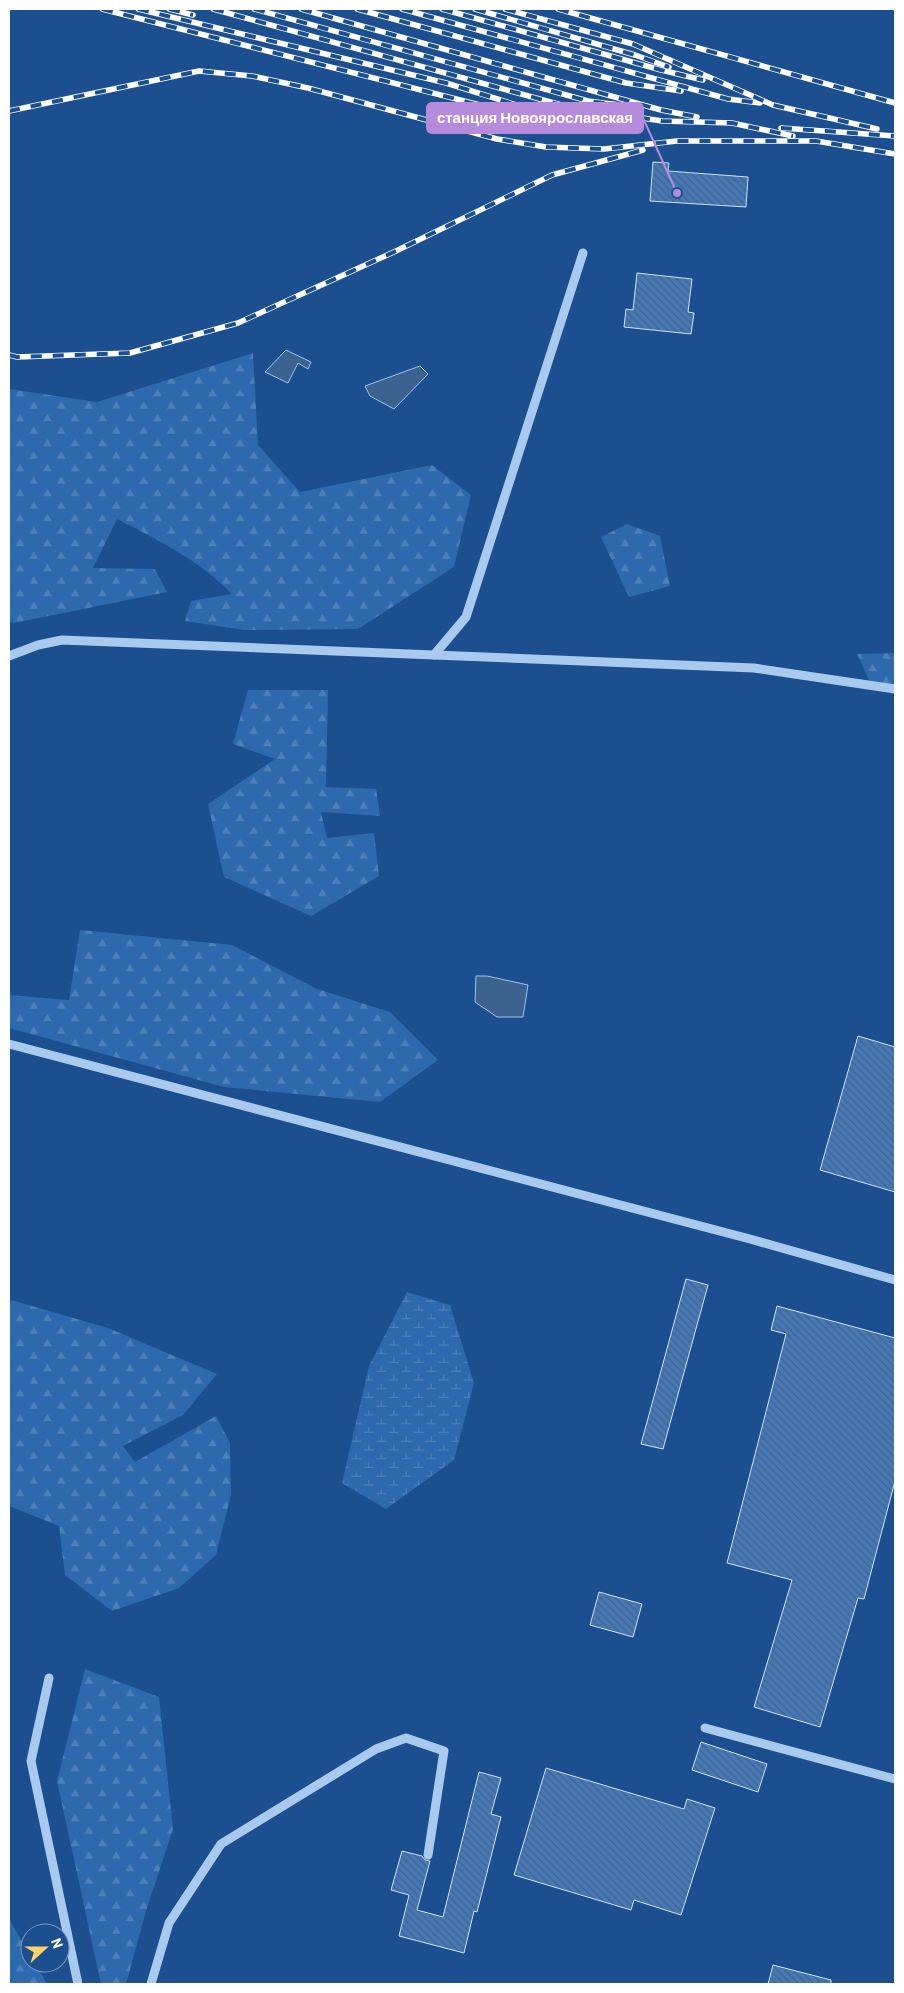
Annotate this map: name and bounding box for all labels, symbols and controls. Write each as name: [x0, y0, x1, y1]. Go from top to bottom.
callout: станция Новоярославская: [427, 103, 643, 133]
text: станция Новоярославская: [437, 108, 633, 126]
north arrow: [20, 1923, 70, 1973]
text: N: [48, 1936, 67, 1951]

